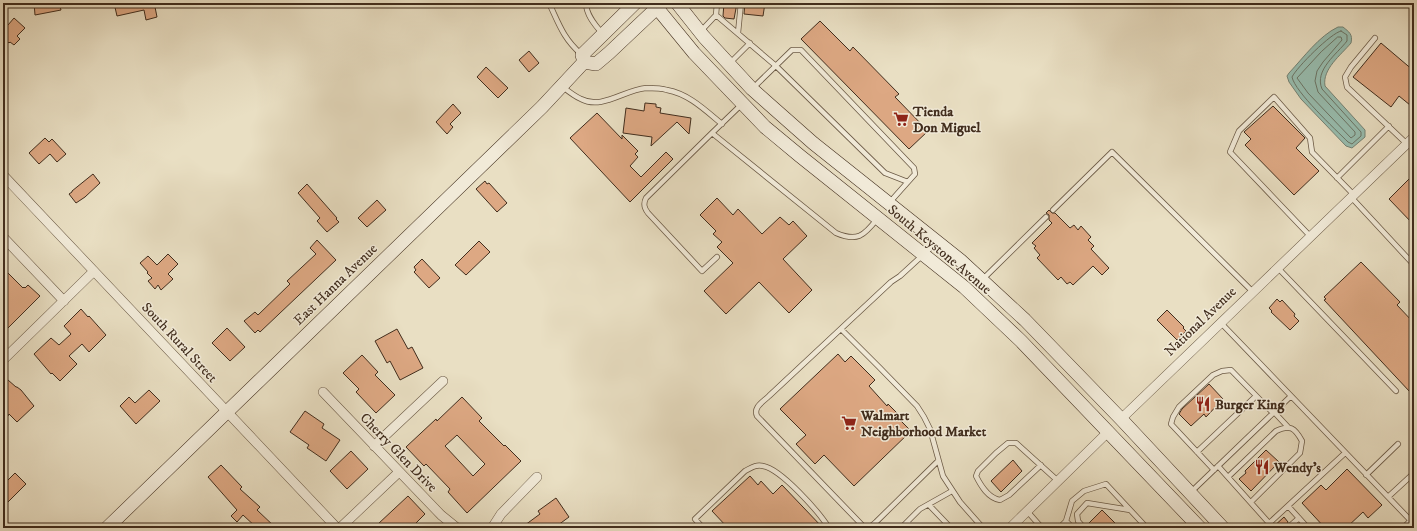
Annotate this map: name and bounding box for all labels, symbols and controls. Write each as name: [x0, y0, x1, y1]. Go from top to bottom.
place label: Tienda Don Miguel: [912, 103, 981, 137]
supermarket icon: Tienda Don Miguel: [892, 110, 910, 128]
street label: South Keystone Avenue: [884, 201, 995, 299]
street label: East Hanna Avenue: [290, 240, 382, 329]
street label: National Avenue: [1161, 283, 1240, 360]
street label: South Rural Street: [137, 299, 221, 387]
restaurant icon: Burger King: [1194, 395, 1212, 413]
place label: Burger King: [1215, 396, 1285, 414]
place label: Walmart Neighborhood Market: [860, 407, 987, 441]
street label: Cherry Glen Drive: [356, 409, 441, 496]
supermarket icon: Walmart Neighborhood Market: [840, 414, 858, 432]
restaurant icon: Wendy's: [1253, 458, 1271, 476]
place label: Wendy's: [1273, 459, 1321, 477]

